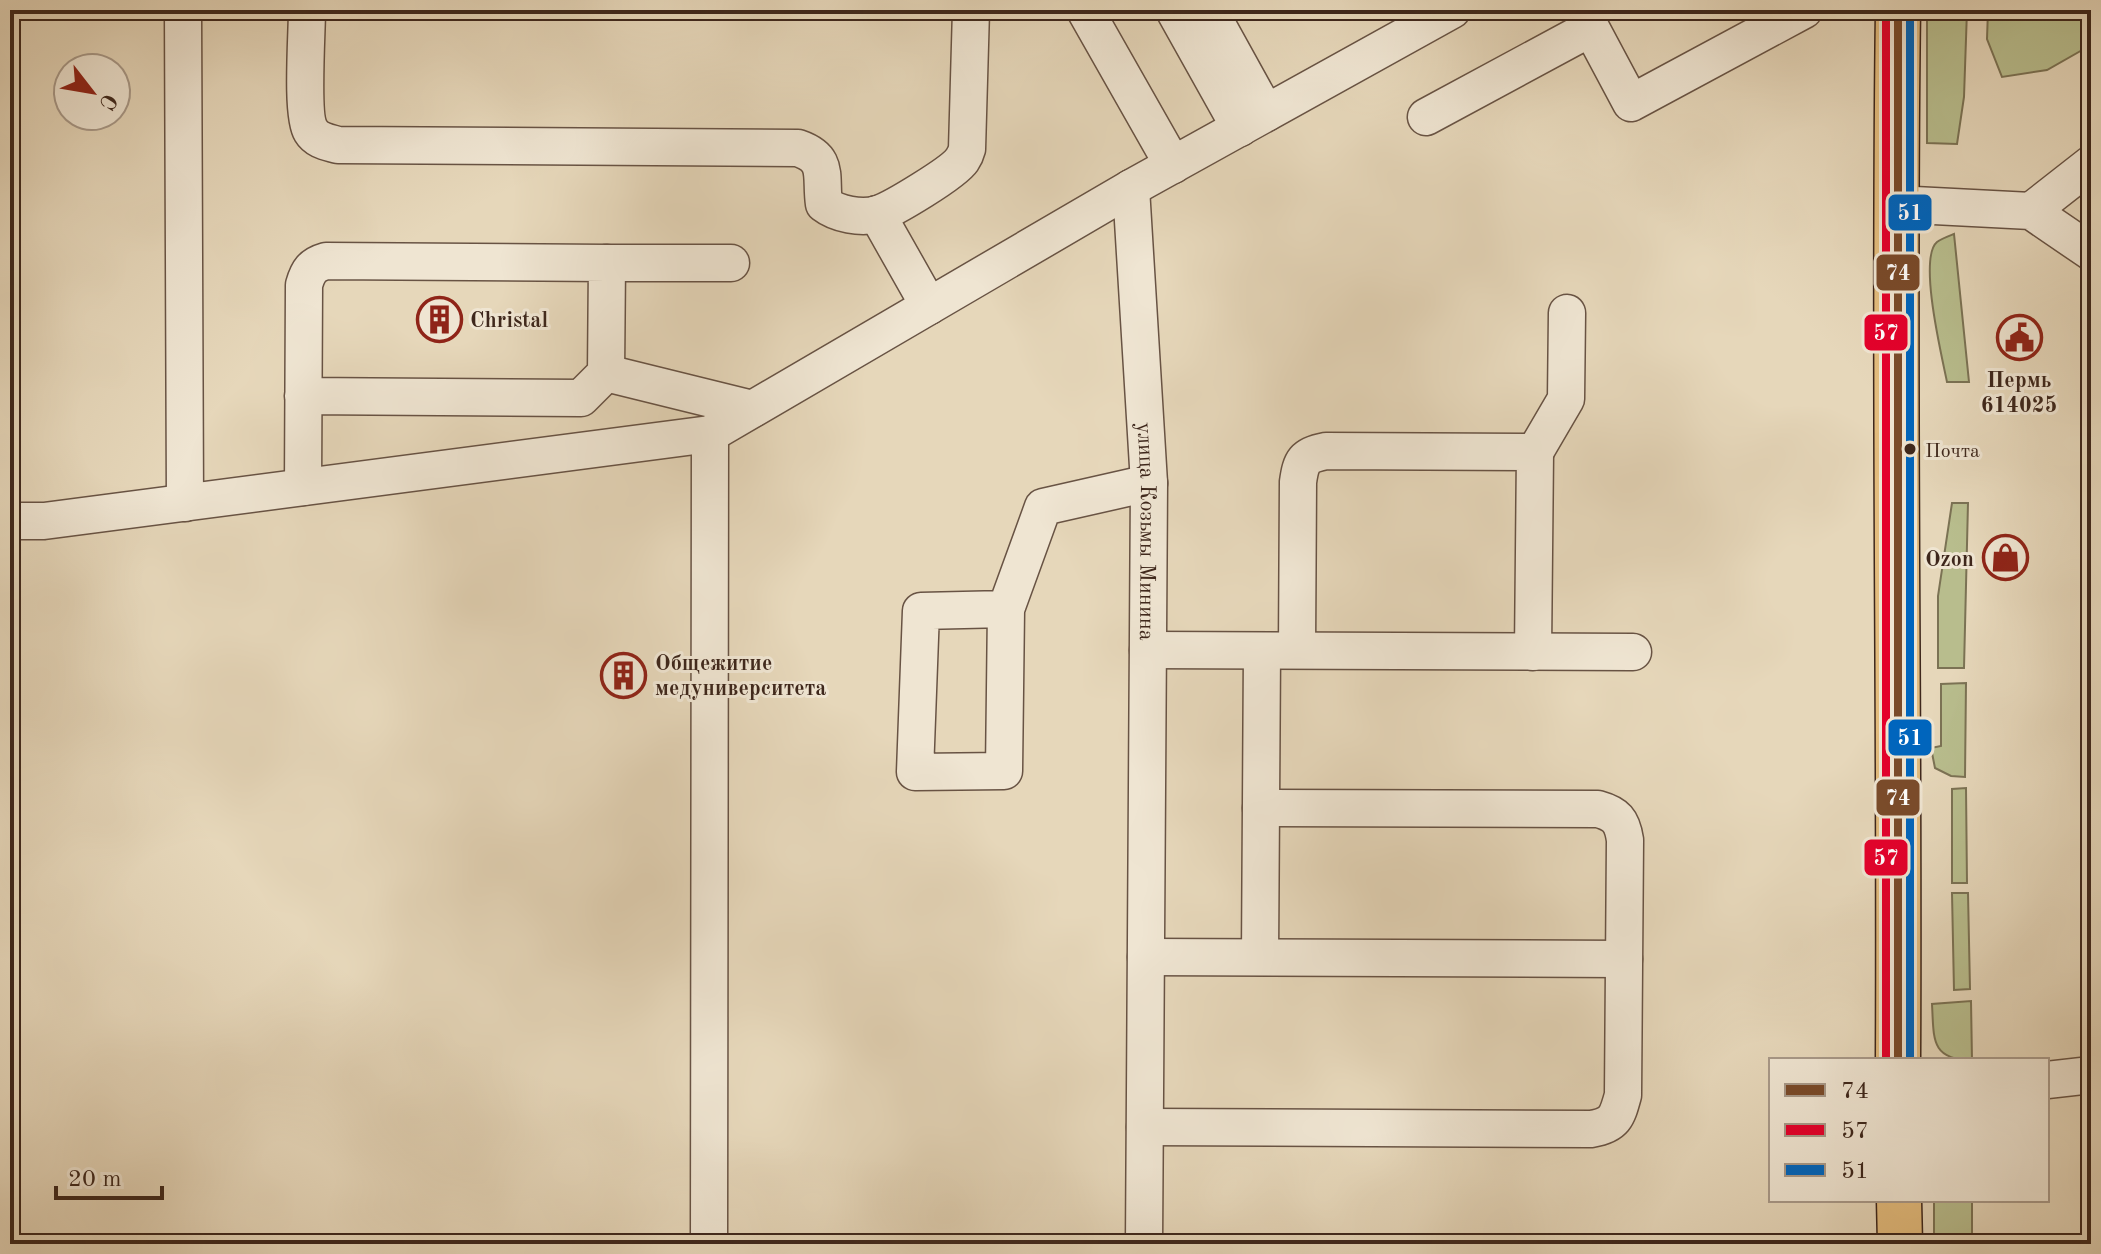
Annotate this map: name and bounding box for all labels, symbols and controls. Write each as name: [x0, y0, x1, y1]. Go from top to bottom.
north arrow: [52, 52, 132, 132]
text: С: [94, 89, 121, 113]
line badge: 51: [1887, 193, 1933, 232]
text: 51: [1897, 203, 1923, 225]
line badge: 74: [1875, 253, 1921, 292]
text: 74: [1885, 263, 1911, 285]
building icon: Christal: [415, 295, 463, 343]
place label: Christal: [470, 310, 549, 332]
line badge: 57: [1863, 313, 1909, 352]
public building icon: Пермь 614025: [1995, 314, 2043, 362]
text: 57: [1873, 323, 1899, 345]
place label: Пермь 614025: [1981, 370, 2057, 417]
street label: улица Козьмы Минина: [1132, 422, 1158, 641]
marker: Почта: [1902, 441, 1918, 457]
place label: Почта: [1925, 442, 1980, 462]
shop icon: Ozon: [1981, 534, 2029, 582]
place label: Ozon: [1925, 549, 1974, 571]
building icon: Общежитие медуниверситета: [600, 651, 648, 699]
place label: Общежитие медуниверситета: [655, 653, 827, 700]
line badge: 51: [1887, 718, 1933, 757]
text: 51: [1897, 728, 1923, 750]
line badge: 74: [1875, 778, 1921, 817]
text: 74: [1885, 788, 1911, 810]
line badge: 57: [1863, 838, 1909, 877]
text: 57: [1873, 848, 1899, 870]
legend: [1769, 1058, 2049, 1202]
text: 74: [1841, 1080, 1869, 1104]
text: 57: [1841, 1120, 1869, 1144]
scale bar: [56, 1150, 162, 1200]
text: 51: [1841, 1160, 1869, 1184]
text: 20 m: [68, 1168, 122, 1192]

